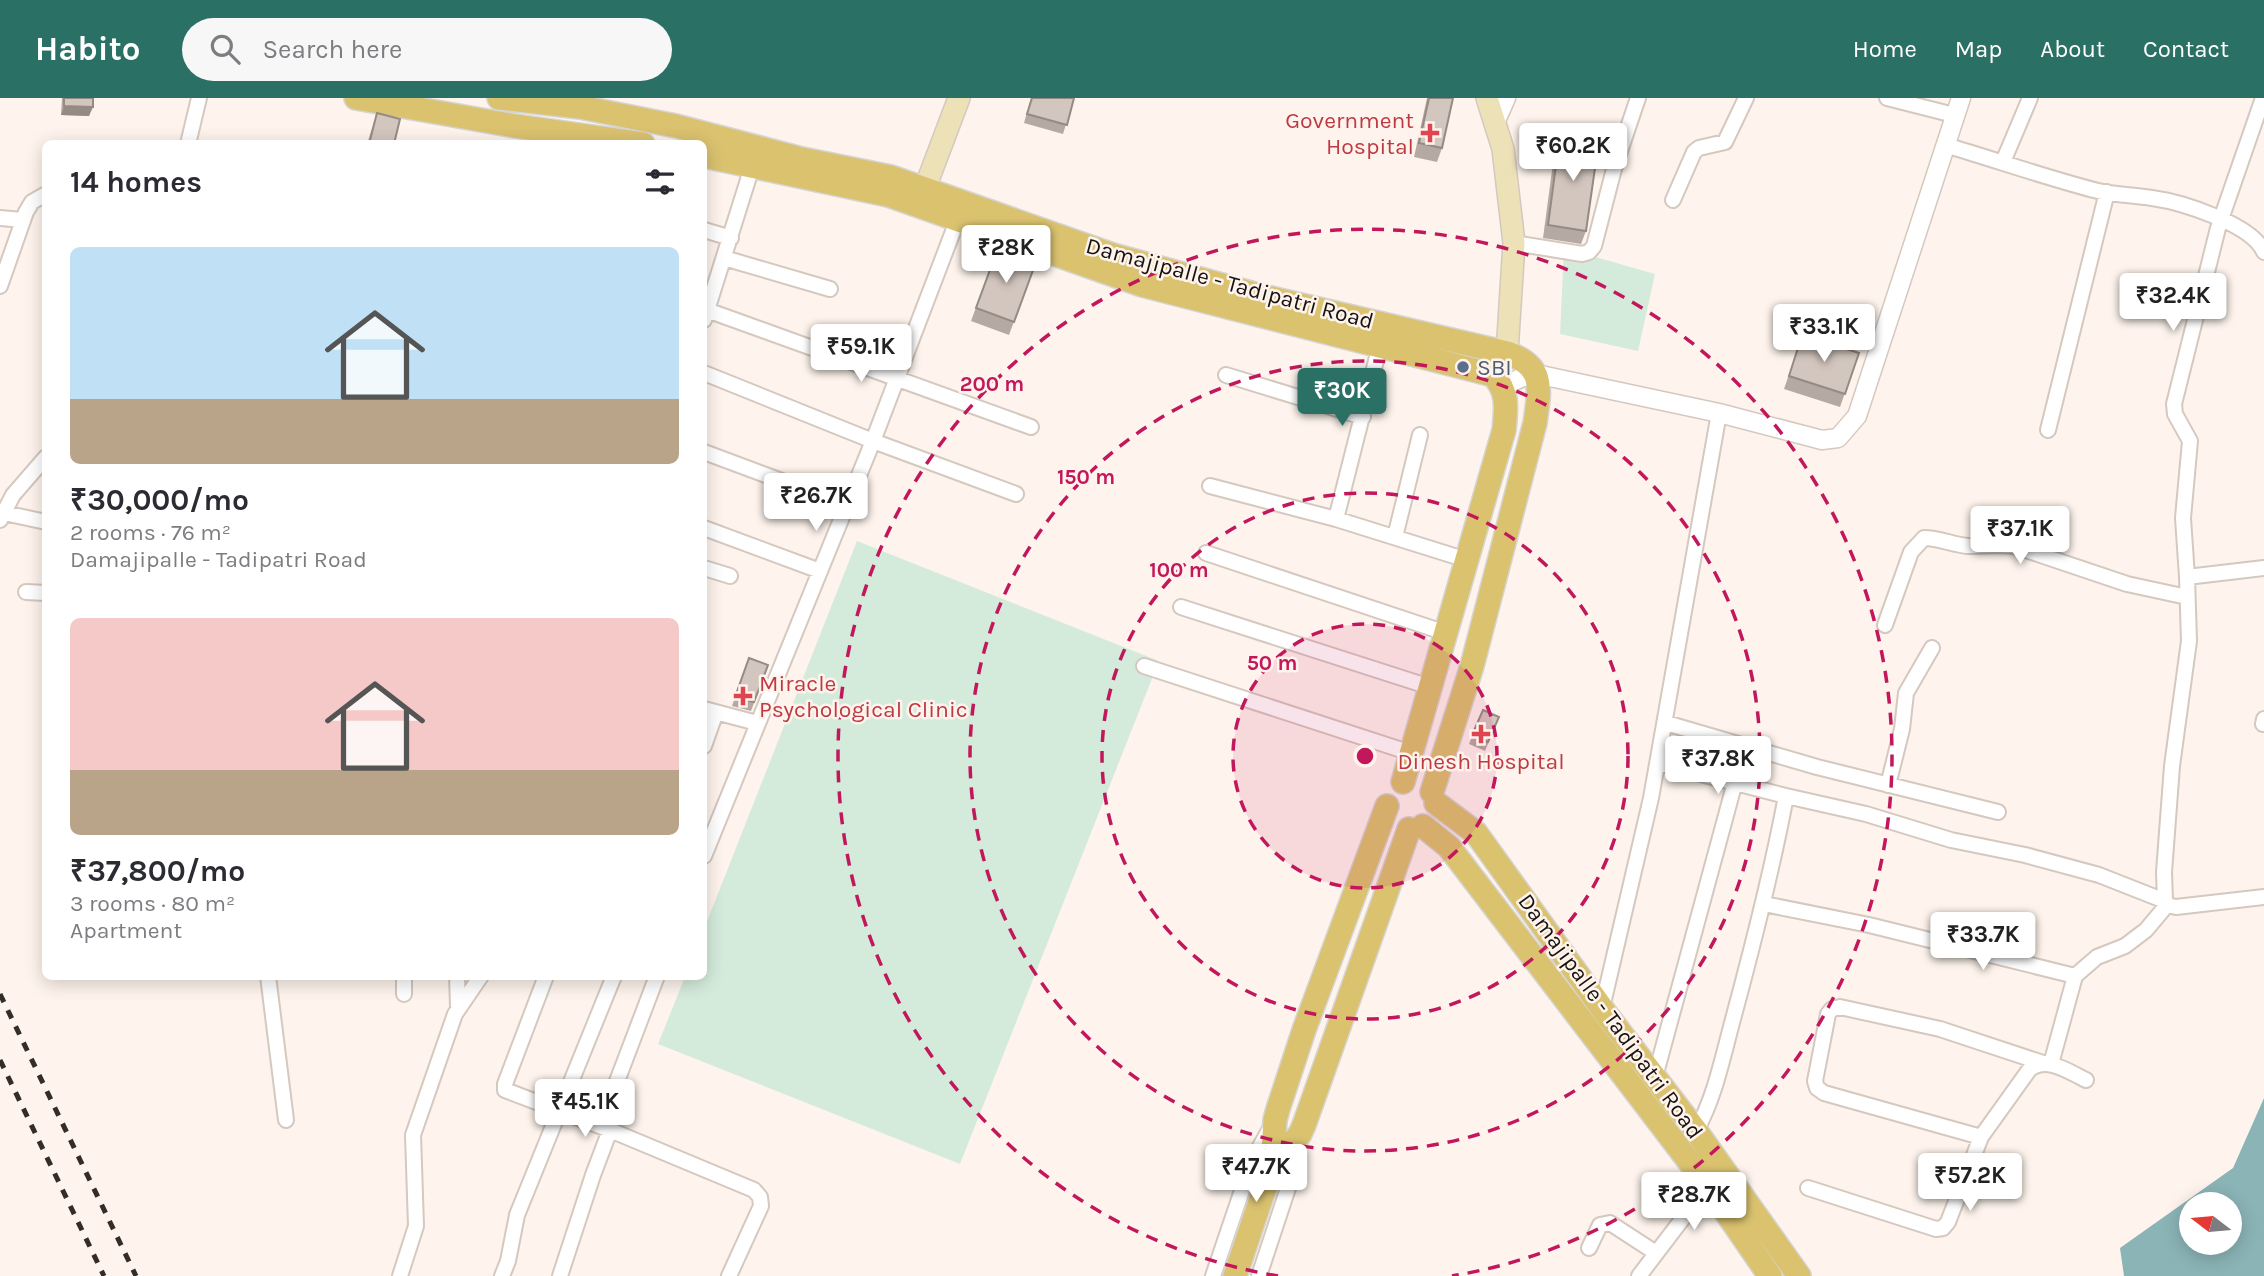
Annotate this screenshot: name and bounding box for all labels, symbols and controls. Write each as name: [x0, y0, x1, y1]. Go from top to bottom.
search box: [182, 18, 672, 81]
text: Habito: [35, 30, 140, 68]
icon: search: [206, 30, 244, 68]
text: Search here: [262, 34, 402, 65]
text: Home: [1853, 35, 1917, 63]
text: Map: [1955, 35, 2002, 63]
text: About: [2040, 35, 2105, 63]
text: Contact: [2143, 35, 2229, 63]
place label: Government Hospital: [1285, 107, 1414, 160]
marker: Government Hospital: [1420, 123, 1440, 143]
pin: ₹60.2K: [1516, 123, 1630, 183]
text: ₹60.2K: [1535, 132, 1611, 159]
icon: filters: [641, 163, 679, 201]
text: 14 homes: [70, 164, 202, 200]
pin: ₹28K: [965, 226, 1047, 285]
street label: Damajipalle - Tadipatri Road: [1083, 232, 1377, 335]
text: ₹28K: [978, 234, 1034, 261]
pin: ₹32.4K: [2116, 274, 2230, 333]
text: ₹32.4K: [2135, 282, 2211, 309]
icon: home: [312, 292, 438, 418]
pin: ₹33.1K: [1767, 304, 1881, 364]
text: ₹33.1K: [1789, 313, 1859, 340]
pin: ₹59.1K: [804, 324, 918, 384]
text: ₹59.1K: [827, 333, 895, 360]
place label: SBI: [1477, 354, 1512, 381]
marker: SBI: [1455, 359, 1471, 375]
pin: ₹30K: [1301, 368, 1383, 428]
text: 200 m: [960, 372, 1024, 396]
text: ₹30K: [1313, 377, 1371, 404]
text: 150 m: [1057, 465, 1115, 489]
pin: ₹26.7K: [759, 474, 873, 533]
text: ₹30,000/mo: [70, 482, 249, 518]
text: ₹26.7K: [780, 482, 852, 509]
pin: ₹37.1K: [1963, 506, 2077, 566]
text: ₹37.1K: [1986, 515, 2054, 542]
text: 2 rooms · 76 m²: [70, 519, 231, 546]
text: Damajipalle - Tadipatri Road: [70, 546, 367, 573]
text: 100 m: [1149, 558, 1209, 582]
text: 50 m: [1247, 651, 1297, 675]
icon: home: [312, 663, 438, 789]
place label: Miracle Psychological Clinic: [759, 670, 968, 723]
marker: Miracle Psychological Clinic: [733, 686, 753, 706]
marker: Dinesh Hospital: [1471, 724, 1491, 744]
pin: ₹37.8K: [1661, 736, 1775, 796]
centre of rings: [1353, 744, 1377, 768]
text: ₹37.8K: [1681, 745, 1755, 772]
place label: Dinesh Hospital: [1397, 748, 1565, 775]
text: ₹37,800/mo: [70, 853, 245, 889]
street label: Damajipalle - Tadipatri Road: [1512, 888, 1709, 1144]
text: 3 rooms · 80 m²: [70, 890, 235, 917]
pin: ₹33.7K: [1926, 912, 2040, 972]
text: Apartment: [70, 917, 182, 944]
text: ₹33.7K: [1946, 921, 2020, 948]
pin: ₹45.1K: [528, 1080, 642, 1139]
text: ₹45.1K: [551, 1088, 619, 1115]
pin: ₹47.7K: [1199, 1144, 1313, 1204]
text: ₹47.7K: [1221, 1153, 1291, 1180]
pin: ₹57.2K: [1913, 1154, 2027, 1213]
text: ₹57.2K: [1934, 1162, 2006, 1189]
pin: ₹28.7K: [1637, 1172, 1751, 1232]
text: ₹28.7K: [1657, 1181, 1731, 1208]
north arrow: [2179, 1192, 2242, 1255]
map controls: [2179, 1192, 2242, 1255]

